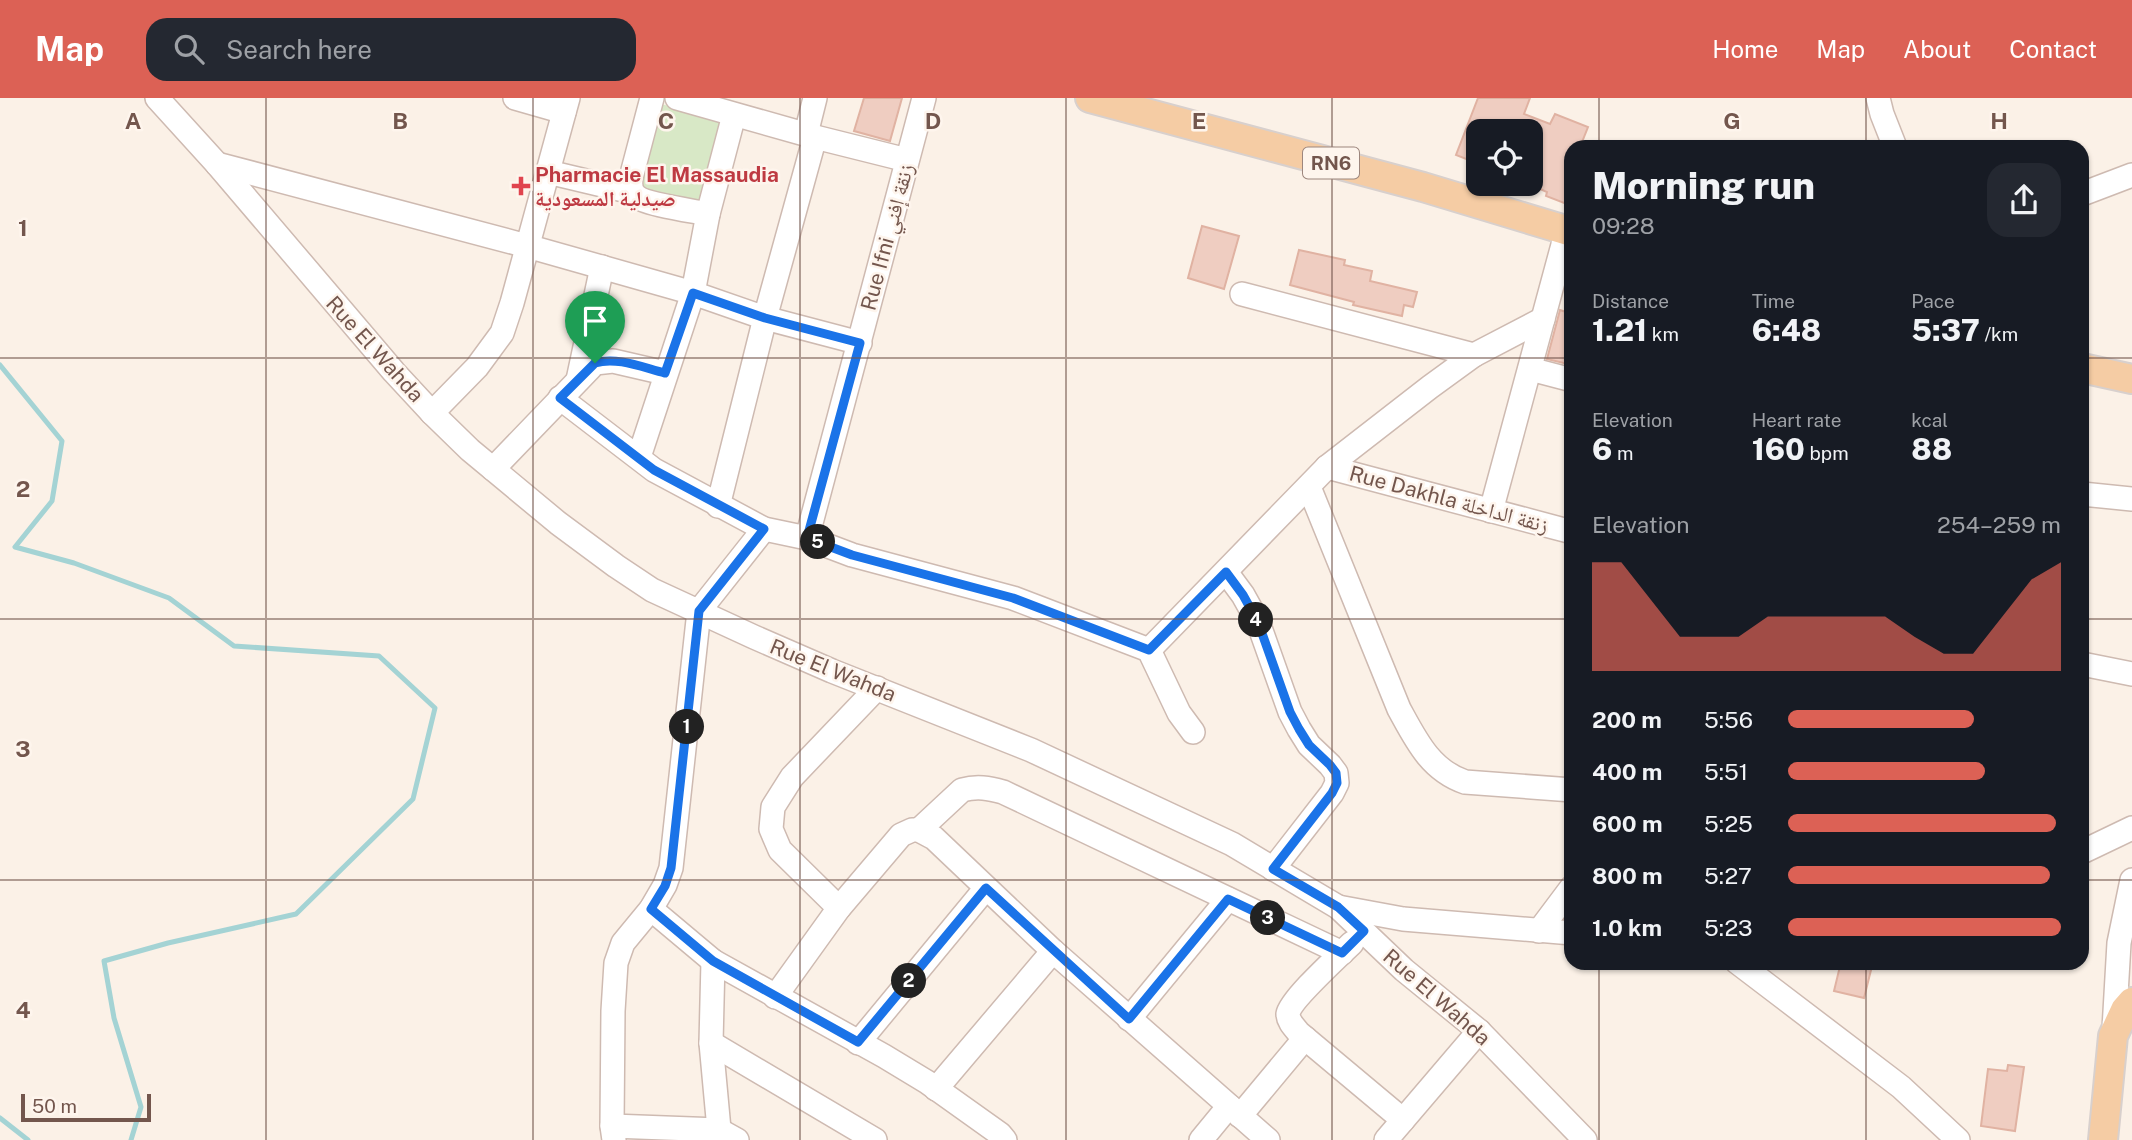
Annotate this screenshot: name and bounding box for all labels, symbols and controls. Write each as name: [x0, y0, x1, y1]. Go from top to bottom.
search box: [146, 18, 636, 81]
text: Map: [35, 30, 104, 68]
icon: search: [170, 30, 208, 68]
text: Search here: [226, 34, 372, 65]
text: Home: [1712, 35, 1778, 63]
text: Map: [1816, 35, 1865, 63]
text: About: [1903, 35, 1971, 63]
text: Contact: [2009, 35, 2097, 63]
text: A: [125, 107, 142, 134]
text: B: [392, 107, 408, 134]
text: C: [658, 107, 674, 134]
text: D: [925, 107, 941, 134]
text: E: [1192, 107, 1206, 134]
text: G: [1723, 107, 1741, 134]
text: H: [1990, 107, 2008, 134]
map controls: [1466, 119, 1543, 196]
button: locate: [1466, 119, 1543, 196]
road number: RN6: [1303, 148, 1359, 178]
street label: Rue Ifni زنقة إفني: [855, 161, 923, 314]
place label: Pharmacie El Massaudia صيدلية المسعودية: [535, 162, 779, 211]
text: Morning run: [1592, 163, 1815, 208]
button: share: [1987, 163, 2061, 237]
marker: Pharmacie El Massaudia صيدلية المسعودية: [513, 178, 529, 194]
text: 09:28: [1592, 212, 1655, 239]
text: 1: [18, 214, 28, 241]
text: Distance: [1592, 290, 1669, 312]
text: Time: [1752, 290, 1795, 312]
text: Pace: [1911, 290, 1955, 312]
street label: Rue El Wahda: [321, 291, 429, 407]
pin: [565, 291, 625, 363]
icon: arrive: [576, 302, 614, 340]
text: 1.21: [1592, 312, 1647, 348]
text: 6:48: [1752, 312, 1821, 348]
text: 5:37: [1911, 312, 1980, 348]
text: km: [1647, 323, 1679, 345]
text: /km: [1980, 323, 2018, 345]
text: Elevation: [1592, 409, 1673, 431]
text: Heart rate: [1752, 409, 1841, 431]
text: kcal: [1911, 409, 1948, 431]
text: 6: [1592, 431, 1612, 467]
text: 160: [1752, 431, 1805, 467]
text: 88: [1911, 431, 1952, 467]
text: m: [1612, 442, 1633, 464]
text: bpm: [1805, 442, 1849, 464]
street label: Rue Dakhla زنقة الداخلة: [1347, 460, 1551, 538]
text: 2: [16, 475, 30, 502]
text: Elevation: [1592, 511, 1690, 538]
text: 254–259 m: [1937, 511, 2061, 538]
pin: 5: [800, 524, 836, 560]
text: 5: [811, 530, 824, 552]
pin: 4: [1238, 602, 1274, 638]
text: 4: [1249, 608, 1262, 630]
street label: Rue El Wahda: [766, 633, 900, 707]
text: 200 m: [1592, 706, 1662, 733]
text: 5:56: [1704, 706, 1753, 733]
pin: 1: [670, 710, 704, 744]
text: 1: [682, 715, 691, 737]
text: 3: [15, 735, 31, 762]
text: 400 m: [1592, 758, 1662, 785]
text: 5:51: [1704, 758, 1748, 785]
text: 600 m: [1592, 810, 1662, 837]
text: 5:25: [1704, 810, 1753, 837]
text: 800 m: [1592, 862, 1663, 889]
text: 5:27: [1704, 862, 1752, 889]
pin: 3: [1250, 900, 1286, 936]
text: 3: [1261, 906, 1274, 928]
text: 1.0 km: [1592, 914, 1662, 941]
text: 5:23: [1704, 914, 1753, 941]
street label: Rue El Wahda: [1378, 944, 1496, 1050]
pin: 2: [892, 964, 926, 998]
text: 2: [902, 969, 915, 991]
text: 4: [15, 996, 31, 1023]
scale bar: [21, 1091, 150, 1123]
text: 50 m: [32, 1095, 77, 1117]

